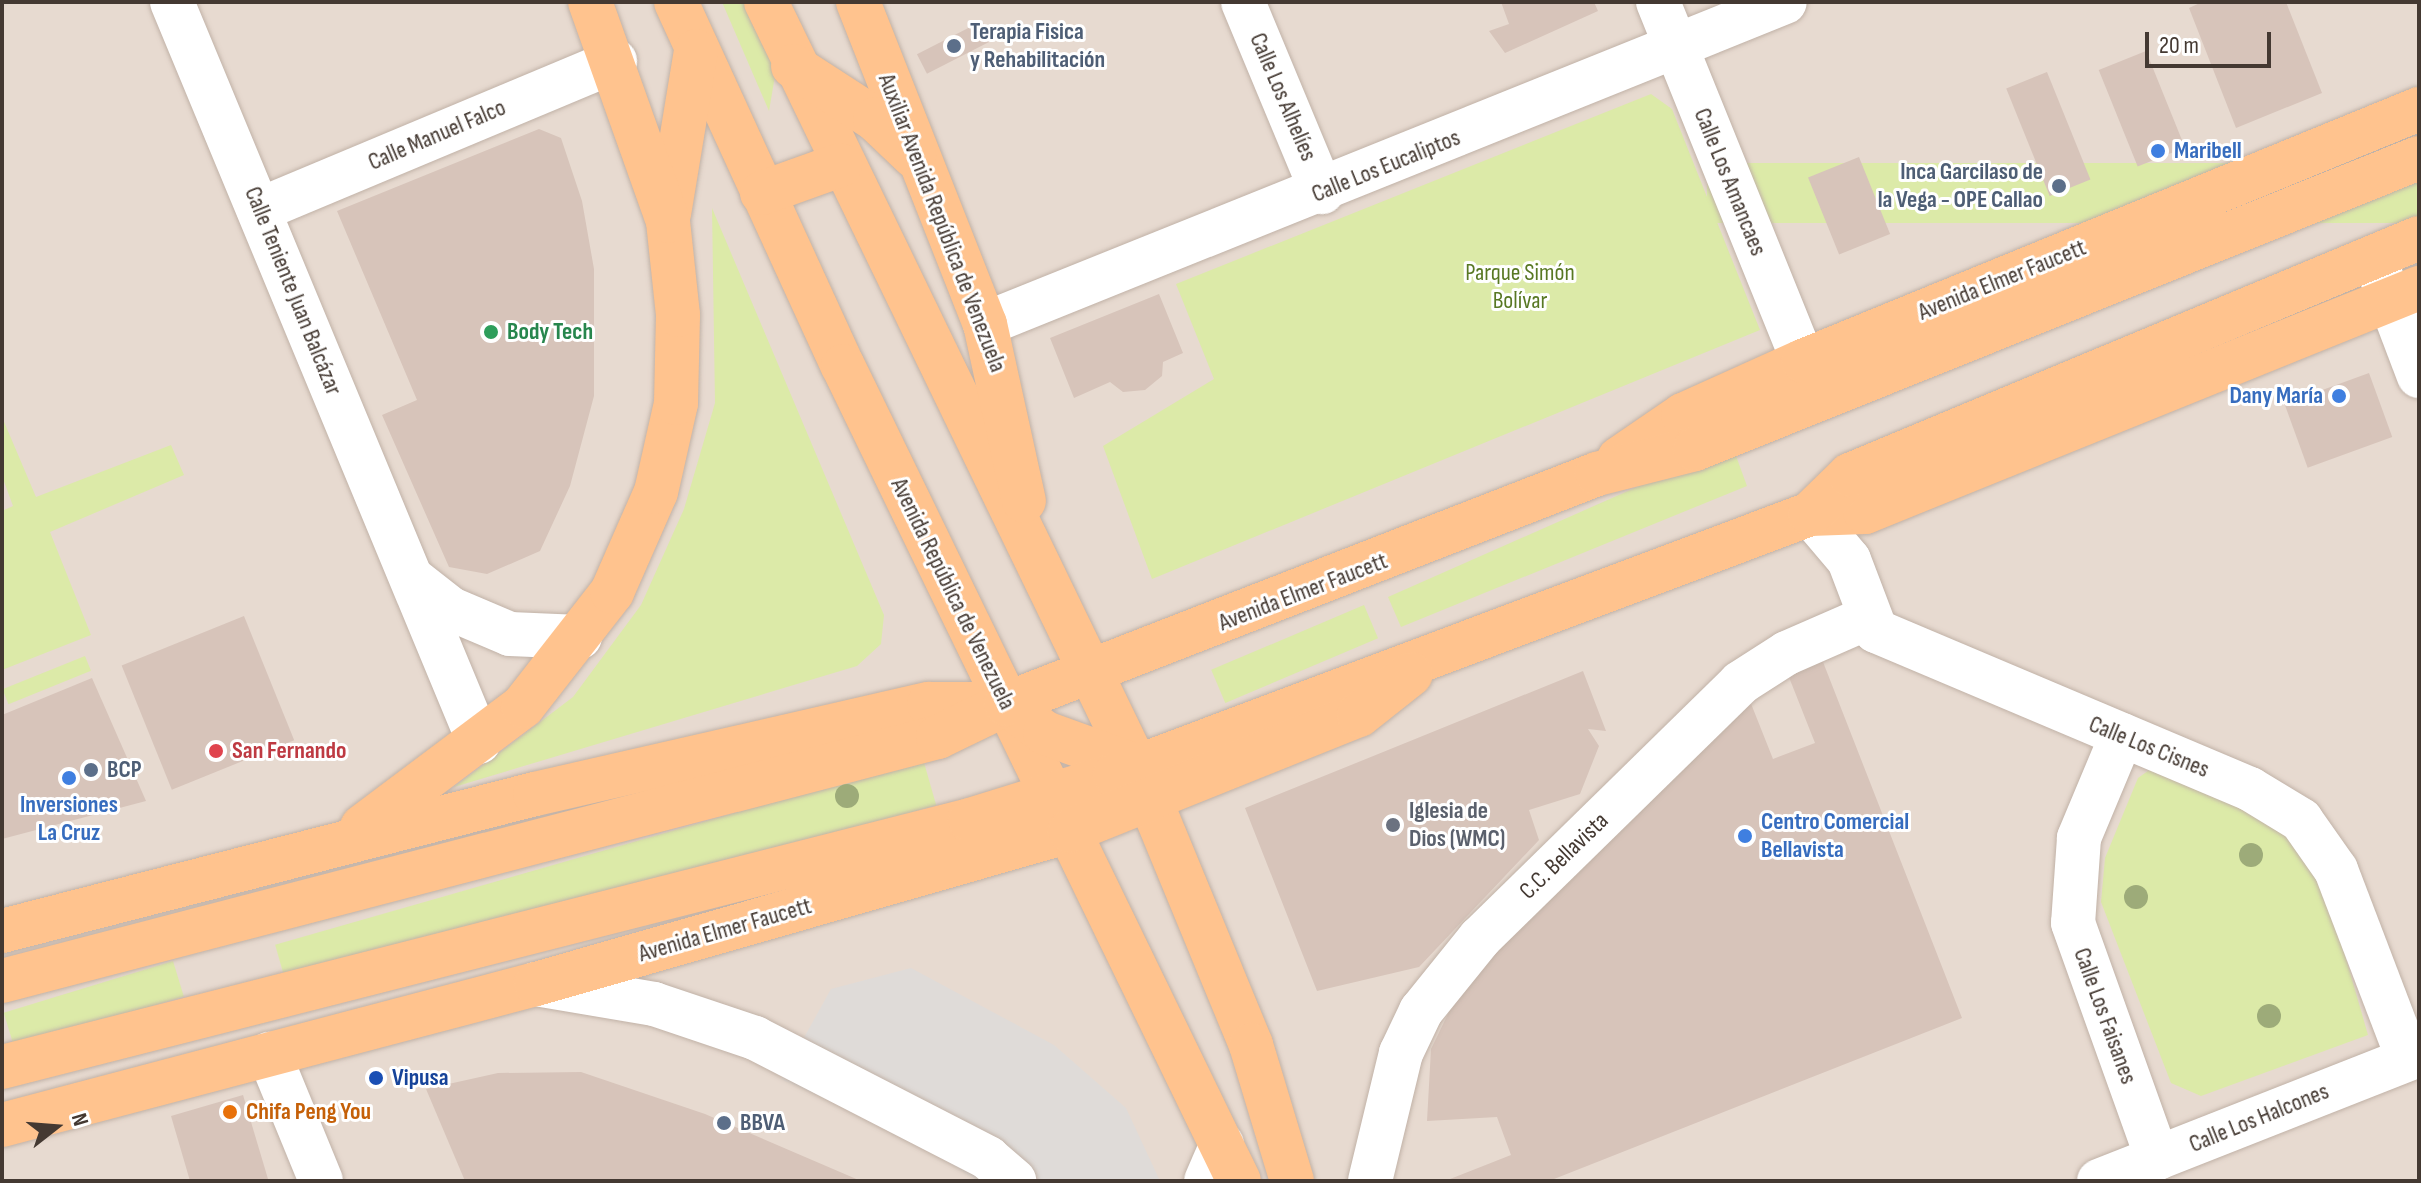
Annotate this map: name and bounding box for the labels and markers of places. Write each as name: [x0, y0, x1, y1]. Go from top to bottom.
place label: Terapia Fisica y Rehabilitación: [970, 18, 1105, 74]
marker: Terapia Fisica y Rehabilitación: [945, 37, 963, 55]
place label: Maribell: [2174, 137, 2242, 165]
marker: Maribell: [2149, 142, 2167, 160]
place label: Inca Garcilaso de la Vega - OPE Callao: [1878, 158, 2043, 214]
marker: Inca Garcilaso de la Vega - OPE Callao: [2050, 177, 2068, 195]
place label: Body Tech: [507, 318, 593, 346]
marker: Body Tech: [482, 323, 500, 341]
place label: Dany María: [2229, 382, 2323, 410]
marker: Dany María: [2330, 387, 2348, 405]
place label: San Fernando: [232, 737, 346, 765]
marker: San Fernando: [207, 742, 225, 760]
place label: BCP: [107, 756, 142, 784]
marker: BCP: [82, 761, 100, 779]
marker: Inversiones La Cruz: [60, 769, 78, 787]
place label: Inversiones La Cruz: [20, 791, 118, 847]
place label: Iglesia de Dios (WMC): [1409, 797, 1505, 853]
place label: Centro Comercial Bellavista: [1761, 808, 1909, 864]
marker: Iglesia de Dios (WMC): [1384, 816, 1402, 834]
marker: Centro Comercial Bellavista: [1736, 827, 1754, 845]
place label: Vipusa: [392, 1064, 449, 1092]
marker: Vipusa: [367, 1069, 385, 1087]
place label: Chifa Peng You: [246, 1098, 371, 1126]
marker: Chifa Peng You: [221, 1103, 239, 1121]
place label: BBVA: [740, 1109, 785, 1137]
marker: BBVA: [715, 1114, 733, 1132]

